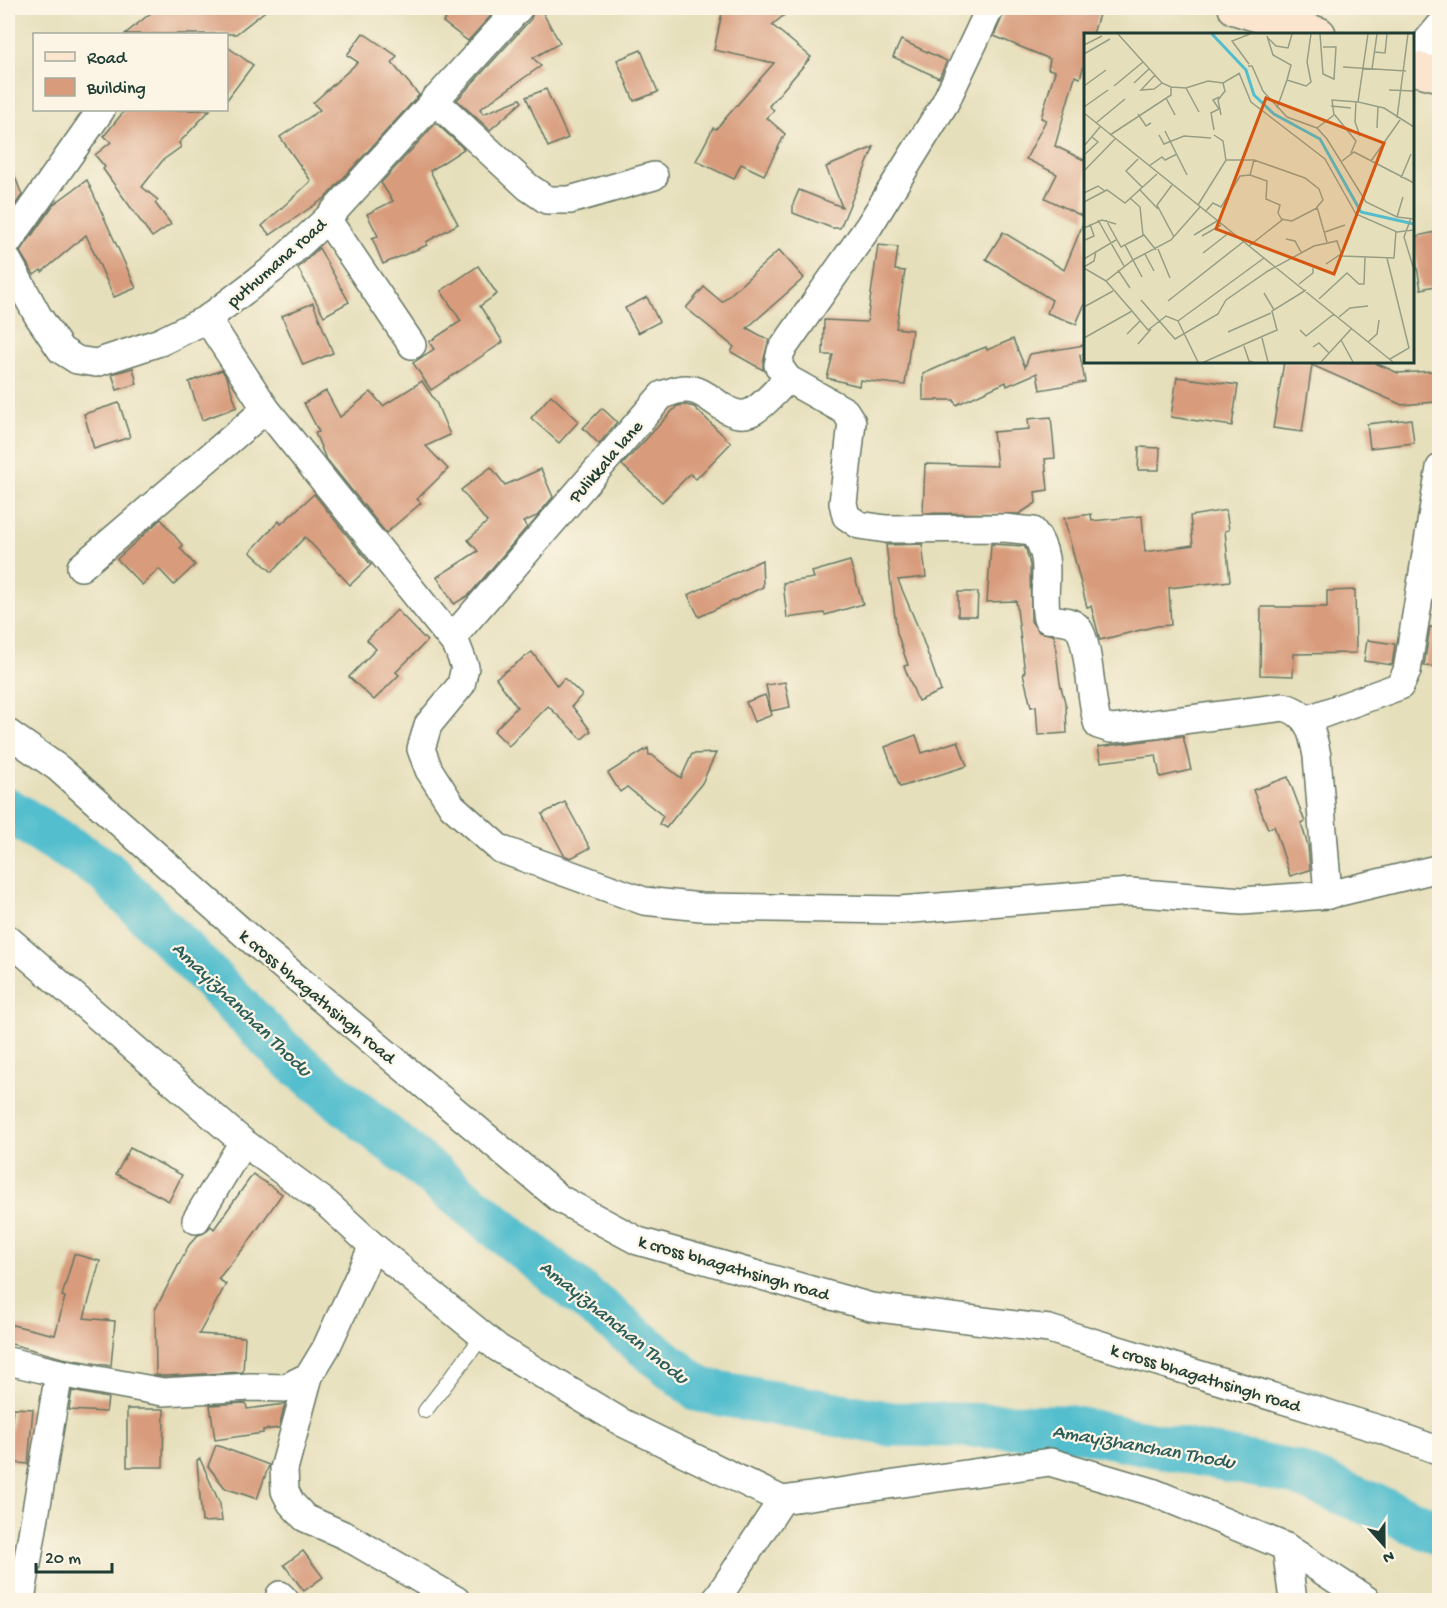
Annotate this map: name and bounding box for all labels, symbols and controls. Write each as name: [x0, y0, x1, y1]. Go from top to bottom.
legend: [33, 33, 228, 111]
inset map: [1084, 33, 1414, 363]
text: Road: [87, 49, 128, 70]
text: Building: [86, 79, 146, 100]
street label: puthumana road: [223, 214, 333, 313]
street label: Pulikkala lane: [565, 417, 649, 509]
street label: k cross bhagathsingh road: [234, 926, 400, 1070]
water label: Amayizhanchan Thodu: [166, 938, 316, 1084]
street label: k cross bhagathsingh road: [635, 1232, 833, 1307]
water label: Amayizhanchan Thodu: [534, 1257, 693, 1392]
street label: k cross bhagathsingh road: [1108, 1340, 1304, 1419]
water label: Amayizhanchan Thodu: [1051, 1421, 1238, 1476]
north arrow: [1354, 1515, 1414, 1575]
scale bar: [36, 1536, 112, 1574]
text: N: [1379, 1545, 1396, 1567]
text: 20 m: [45, 1549, 81, 1570]

